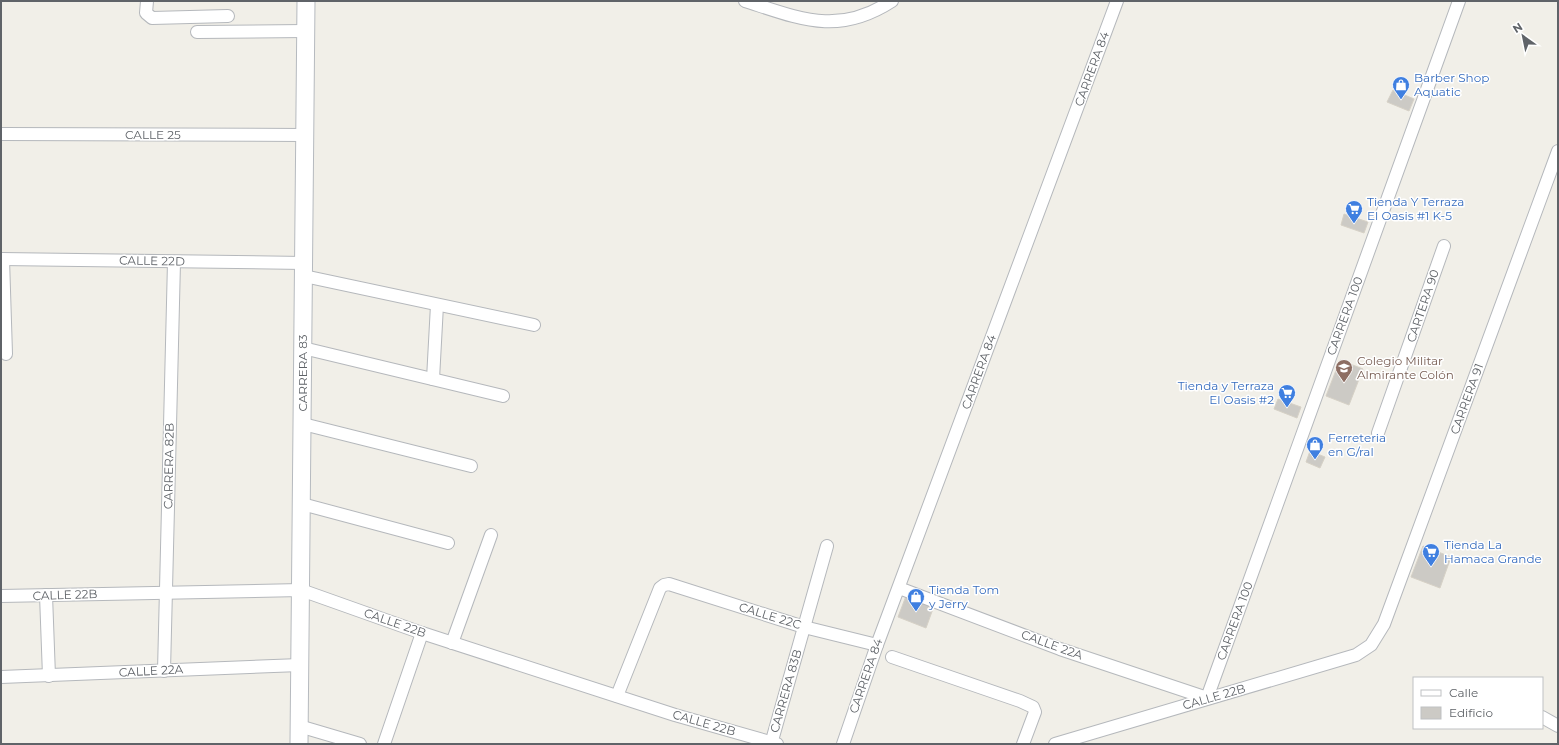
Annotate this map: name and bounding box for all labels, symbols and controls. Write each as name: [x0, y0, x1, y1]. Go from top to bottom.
north arrow: [1503, 16, 1543, 56]
text: N: [1510, 19, 1525, 36]
street label: CARRERA 84: [1071, 29, 1112, 108]
place label: Barber Shop Aquatic: [1414, 70, 1489, 99]
shop icon: Barber Shop Aquatic: [1391, 75, 1411, 100]
street label: CALLE 25: [125, 127, 181, 142]
place label: Tienda Y Terraza El Oasis #1 K-5: [1367, 194, 1464, 223]
supermarket icon: Tienda Y Terraza El Oasis #1 K-5: [1344, 199, 1364, 224]
street label: CALLE 22D: [119, 252, 185, 269]
street label: CARTERA 90: [1403, 267, 1442, 344]
street label: CARRERA 100: [1323, 274, 1366, 357]
street label: CARRERA 84: [958, 332, 999, 411]
street label: CARRERA 83: [295, 334, 310, 412]
place label: Colegio Militar Almirante Colón: [1357, 353, 1454, 382]
school or university icon: Colegio Militar Almirante Colón: [1334, 358, 1354, 383]
street label: CARRERA 91: [1447, 361, 1486, 436]
place label: Tienda y Terraza El Oasis #2: [1178, 378, 1274, 407]
supermarket icon: Tienda y Terraza El Oasis #2: [1277, 383, 1297, 408]
street label: CARRERA 82B: [160, 423, 177, 509]
place label: Ferreteria en G/ral: [1328, 430, 1386, 459]
shop icon: Ferreteria en G/ral: [1305, 435, 1325, 460]
place label: Tienda La Hamaca Grande: [1444, 537, 1542, 566]
supermarket icon: Tienda La Hamaca Grande: [1421, 542, 1441, 567]
street label: CARRERA 100: [1213, 579, 1256, 662]
place label: Tienda Tom y Jerry: [928, 582, 999, 611]
street label: CALLE 22B: [32, 586, 98, 603]
shop icon: Tienda Tom y Jerry: [906, 587, 926, 612]
street label: CALLE 22C: [737, 599, 804, 632]
street label: CALLE 22B: [362, 605, 428, 640]
street label: CALLE 22A: [1019, 626, 1085, 663]
street label: CARRERA 84: [846, 636, 885, 715]
street label: CARRERA 83B: [766, 647, 805, 734]
street label: CALLE 22A: [118, 661, 184, 680]
legend: [1413, 677, 1543, 729]
street label: CALLE 22B: [1181, 680, 1247, 713]
text: Calle: [1449, 685, 1478, 700]
text: Edificio: [1449, 705, 1493, 720]
street label: CALLE 22B: [671, 706, 737, 739]

